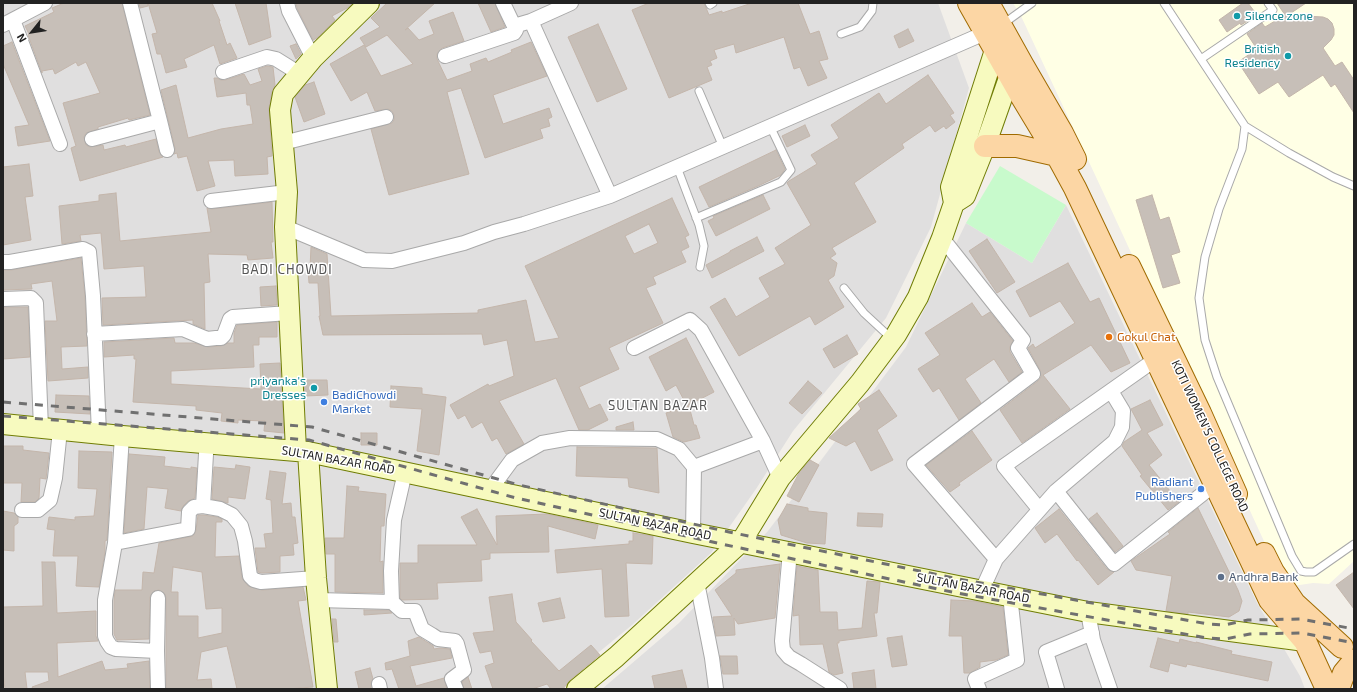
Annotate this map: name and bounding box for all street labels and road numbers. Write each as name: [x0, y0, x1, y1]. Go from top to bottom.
street label: KOTI WOMEN'S COLLEGE ROAD: [1168, 358, 1252, 514]
street label: SULTAN BAZAR ROAD: [280, 443, 396, 477]
street label: SULTAN BAZAR ROAD: [597, 505, 713, 543]
street label: SULTAN BAZAR ROAD: [915, 570, 1031, 606]

